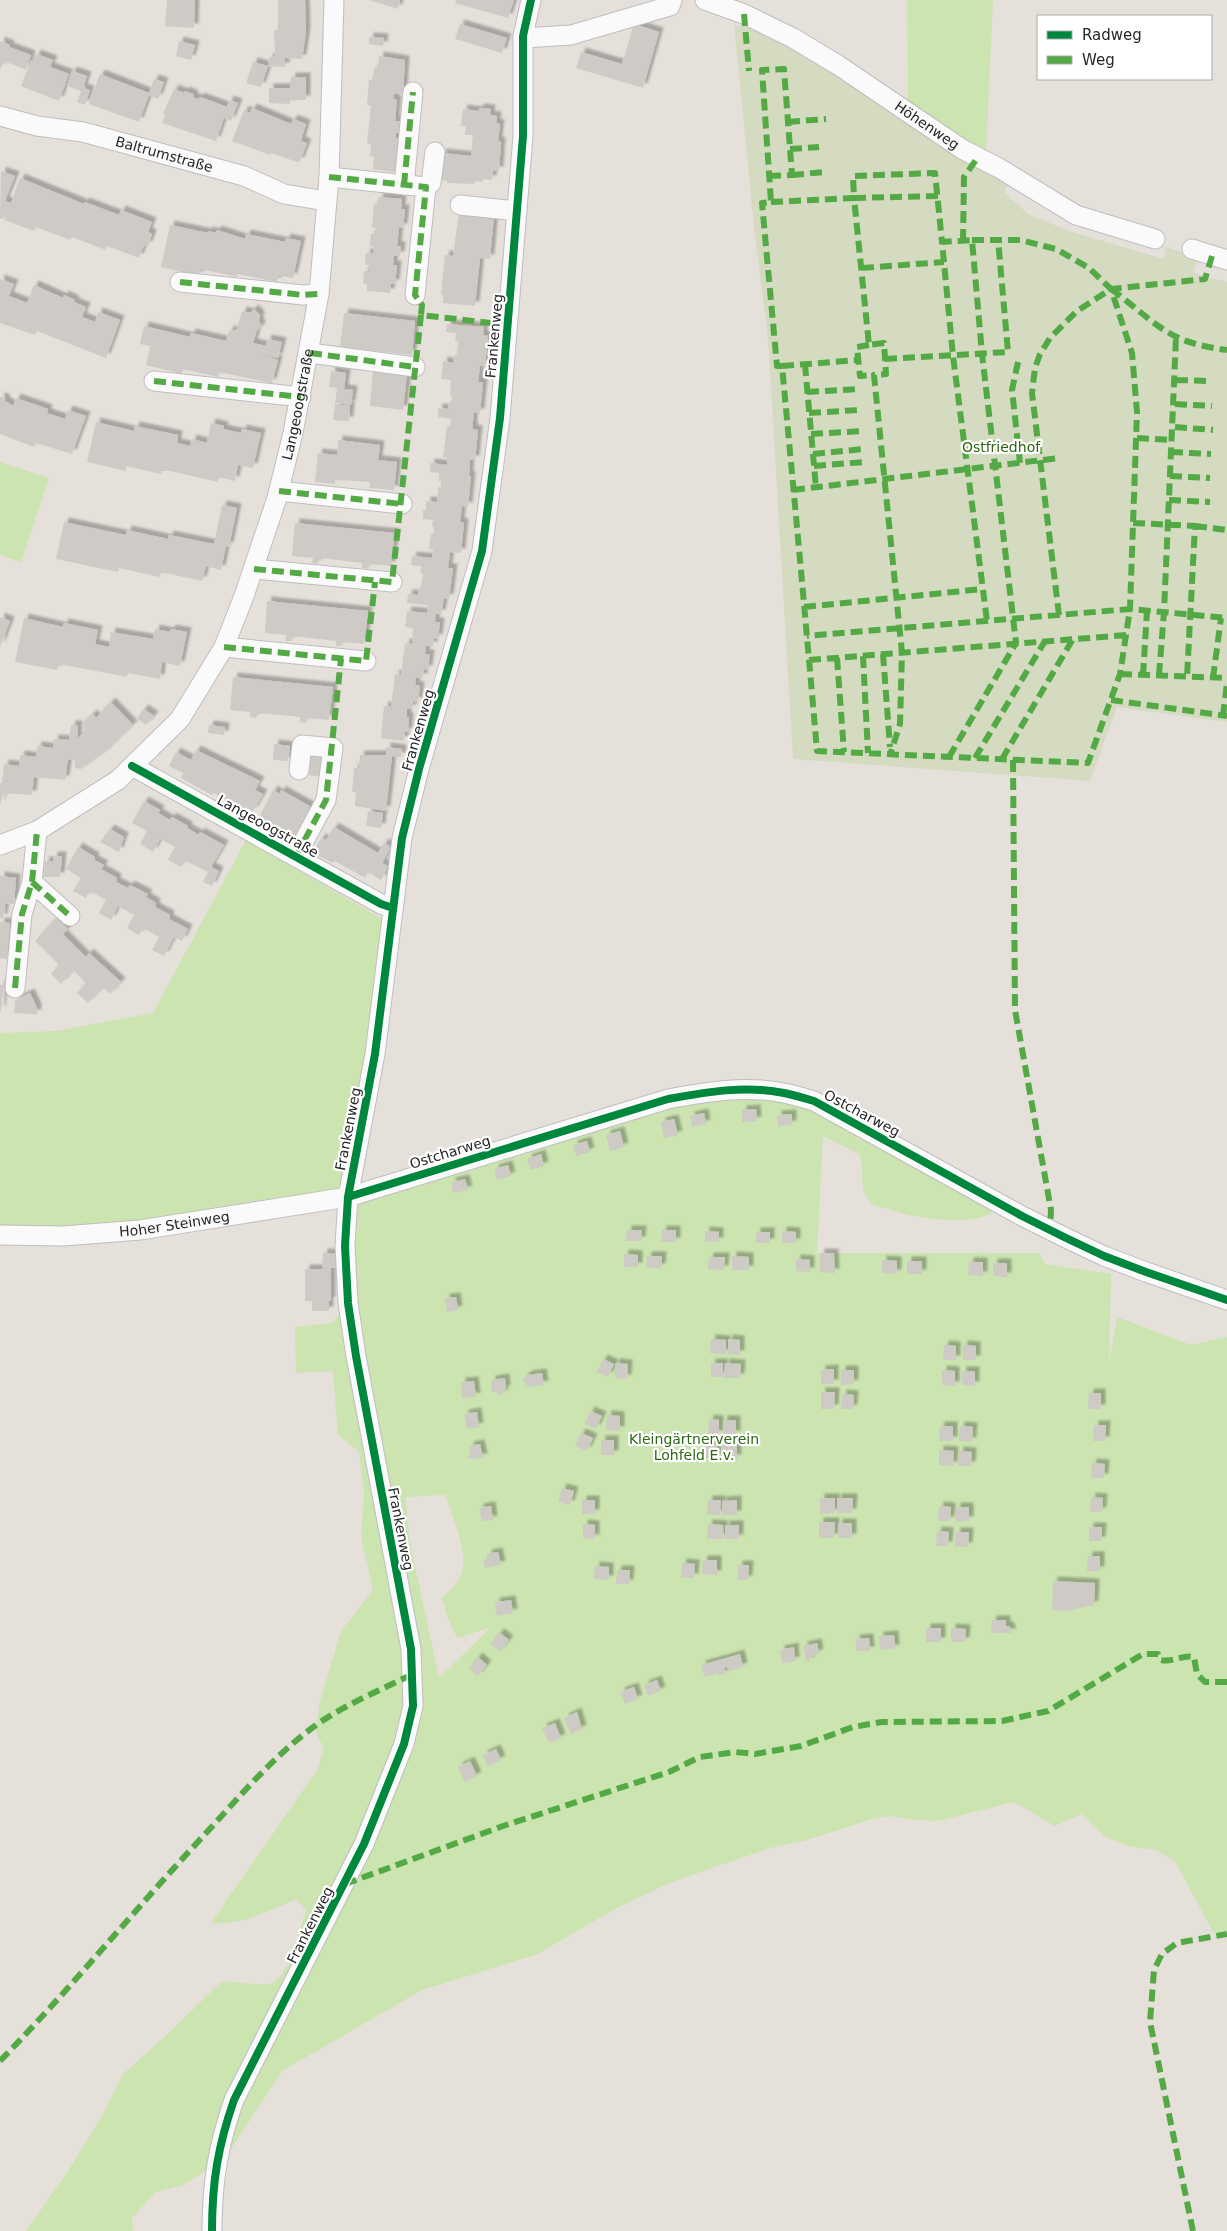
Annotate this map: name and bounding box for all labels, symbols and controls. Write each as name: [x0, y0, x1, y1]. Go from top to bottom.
legend: [1037, 15, 1212, 80]
text: Radweg: [1082, 26, 1142, 44]
text: Weg: [1082, 51, 1115, 69]
street label: Höhenweg: [892, 98, 962, 153]
street label: Baltrumstraße: [114, 133, 215, 175]
street label: Frankenweg: [482, 293, 506, 379]
street label: Langeoogstraße: [279, 347, 317, 462]
park label: Ostfriedhof: [962, 439, 1041, 455]
street label: Frankenweg: [399, 687, 437, 773]
street label: Langeoogstraße: [215, 792, 321, 860]
street label: Frankenweg: [332, 1086, 364, 1172]
street label: Ostcharweg: [821, 1086, 903, 1140]
street label: Ostcharweg: [408, 1132, 492, 1172]
street label: Hoher Steinweg: [118, 1208, 231, 1240]
park label: Kleingärtnerverein Lohfeld E.v.: [629, 1431, 759, 1463]
street label: Frankenweg: [385, 1486, 417, 1572]
street label: Frankenweg: [284, 1884, 336, 1966]

